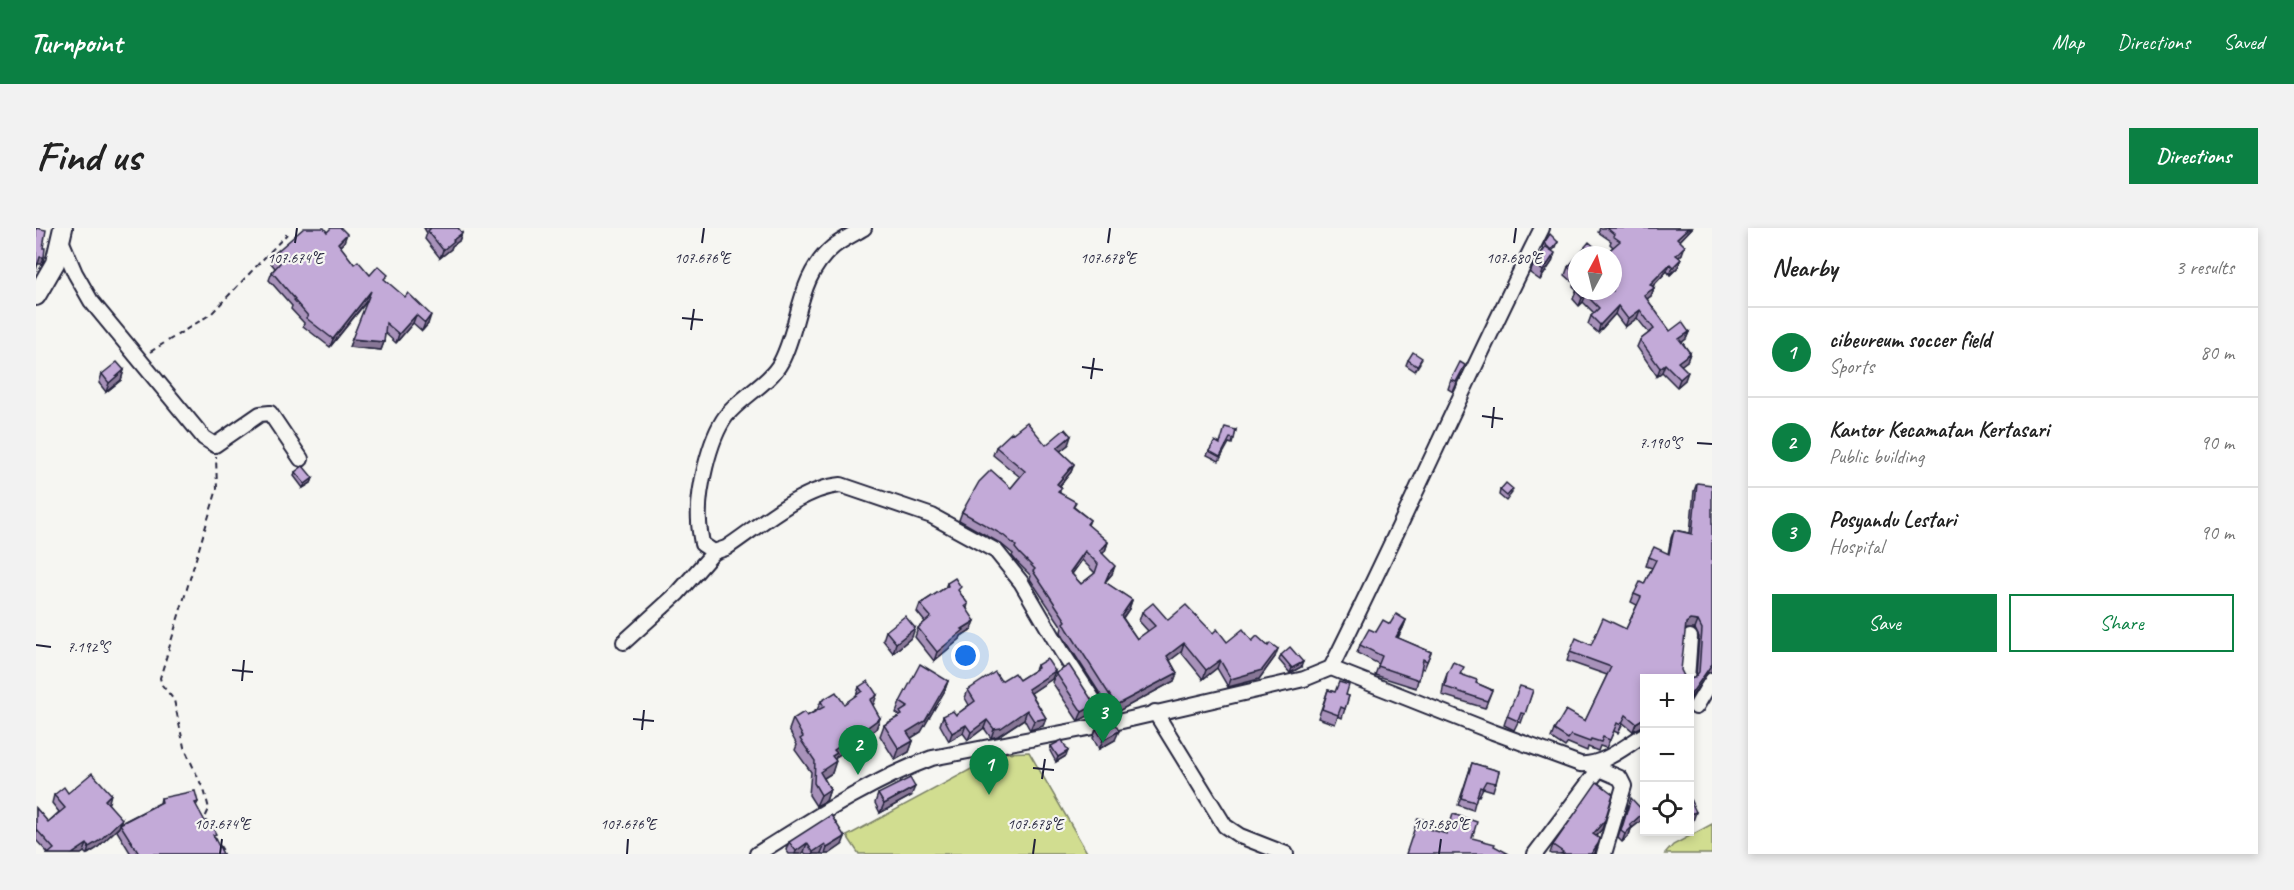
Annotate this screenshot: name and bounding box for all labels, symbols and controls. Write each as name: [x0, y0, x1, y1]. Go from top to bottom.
text: Turnpoint: [30, 25, 122, 60]
text: Map: [2052, 29, 2084, 55]
text: Directions: [2117, 29, 2190, 55]
text: Saved: [2223, 29, 2264, 55]
button: Directions: [2129, 128, 2258, 184]
text: Find us: [36, 130, 141, 183]
north arrow: [1568, 246, 1622, 300]
text: 107.674°E: [267, 249, 325, 268]
text: 107.676°E: [674, 249, 732, 268]
text: 107.678°E: [1080, 249, 1138, 268]
text: 107.680°E: [1486, 249, 1544, 268]
text: Nearby: [1772, 251, 1837, 284]
text: 3 results: [2175, 255, 2234, 280]
text: cibeureum soccer field: [1829, 326, 1991, 354]
text: 1: [1787, 340, 1796, 365]
text: 80 m: [2200, 340, 2234, 365]
text: Sports: [1829, 354, 1874, 379]
text: Kantor Kecamatan Kertasari: [1829, 416, 2049, 444]
text: 2: [1787, 430, 1796, 455]
text: 90 m: [2200, 430, 2234, 455]
text: 7.190°S: [1639, 434, 1683, 453]
text: Public building: [1829, 444, 1924, 469]
text: Posyandu Lestari: [1829, 506, 1956, 534]
text: 3: [1787, 520, 1796, 545]
text: 90 m: [2200, 520, 2234, 545]
text: Hospital: [1829, 534, 1884, 559]
button: Save: [1772, 594, 1997, 652]
button: Share: [2009, 594, 2234, 652]
text: 7.192°S: [67, 638, 111, 657]
your location: [951, 641, 980, 670]
map controls: [1640, 674, 1694, 836]
button: +: [1640, 674, 1694, 728]
pin: 3: [1084, 694, 1122, 743]
pin: 2: [838, 726, 878, 775]
button: −: [1640, 728, 1694, 782]
pin: 1: [970, 746, 1008, 795]
button: locate: [1640, 782, 1694, 836]
text: 107.674°E: [194, 815, 252, 834]
text: 107.676°E: [600, 815, 658, 834]
text: 107.678°E: [1007, 815, 1065, 834]
text: 107.680°E: [1413, 815, 1471, 834]

